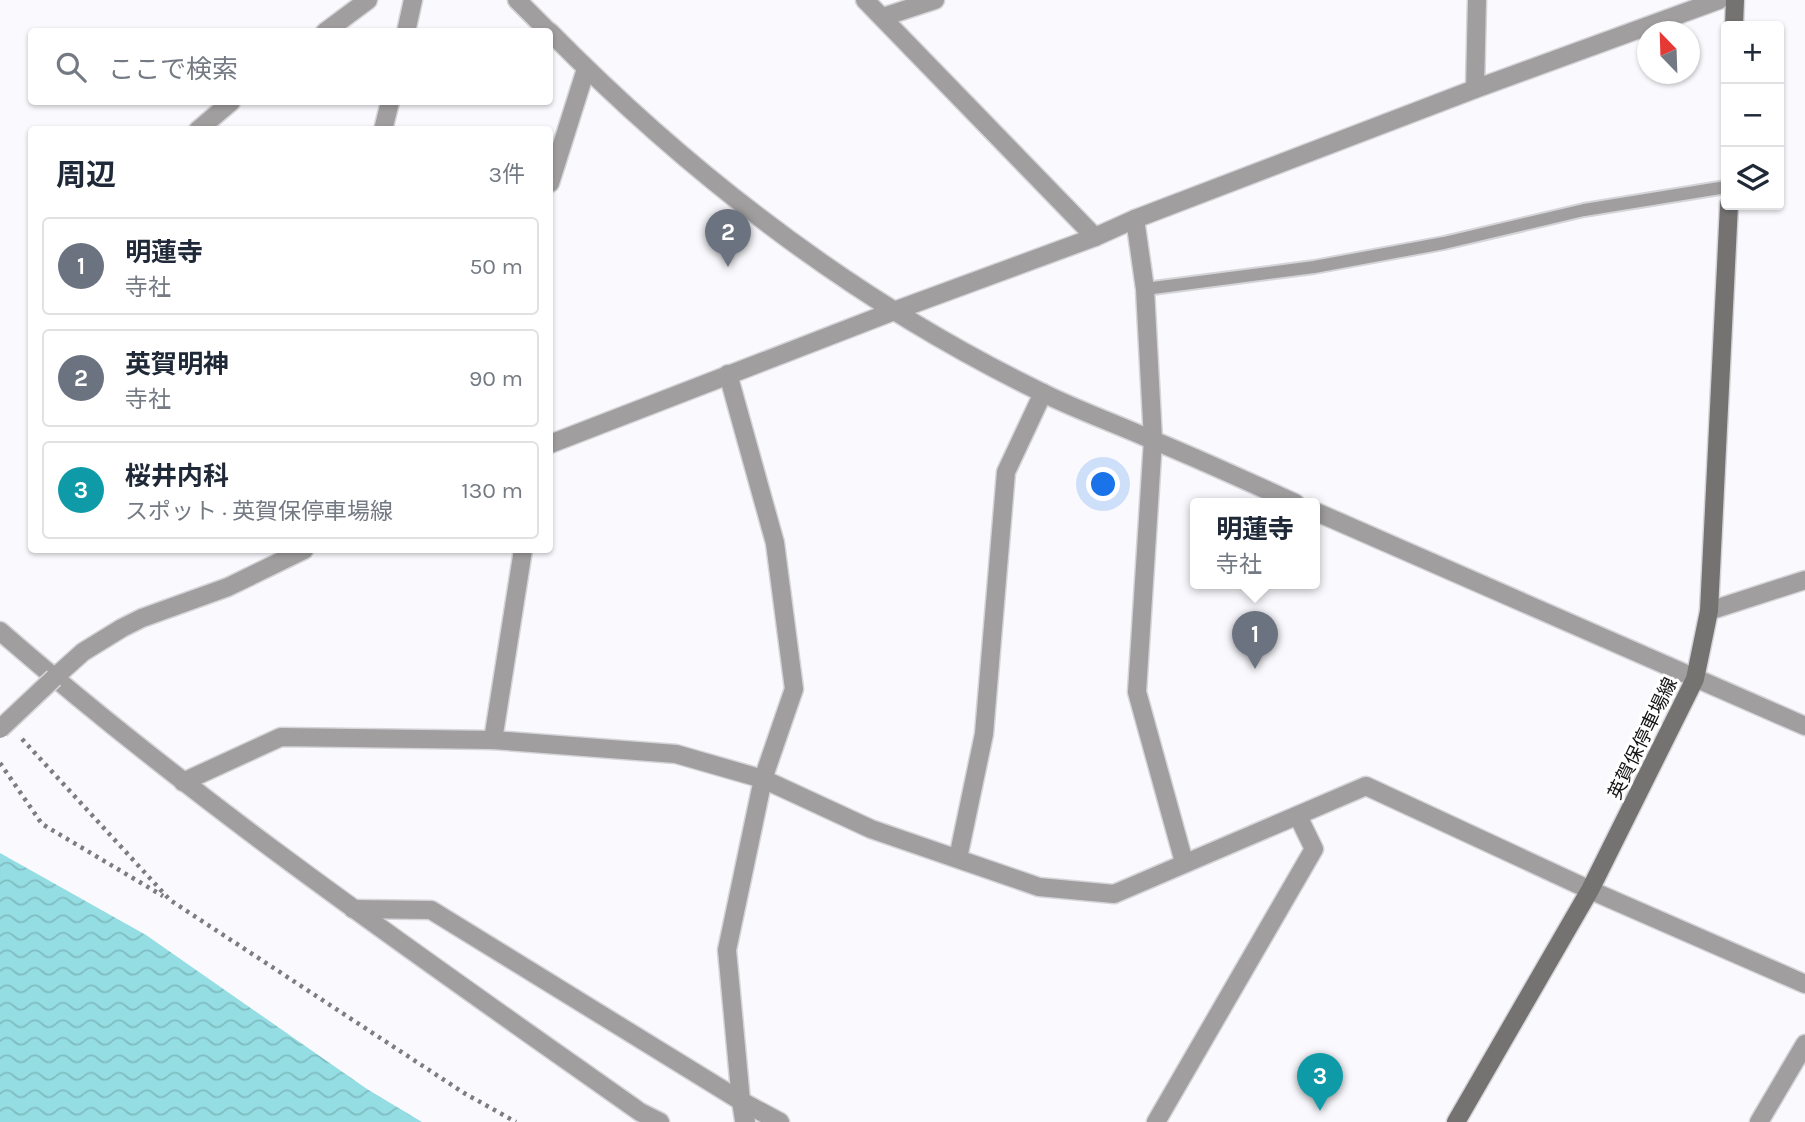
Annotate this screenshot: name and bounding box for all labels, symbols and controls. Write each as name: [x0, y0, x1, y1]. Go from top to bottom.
north arrow: [1637, 21, 1700, 84]
map controls: [1721, 21, 1784, 210]
button: +: [1721, 21, 1784, 84]
search box: [28, 28, 553, 105]
icon: search: [52, 48, 90, 86]
text: ここで検索: [108, 54, 238, 85]
button: −: [1721, 84, 1784, 147]
button: layers: [1721, 147, 1784, 210]
text: 周辺: [56, 157, 116, 193]
text: 3件: [488, 161, 525, 188]
pin: 2: [705, 209, 751, 267]
text: 明蓮寺: [125, 237, 203, 268]
text: 1: [77, 253, 85, 280]
text: 50 m: [469, 253, 523, 280]
text: 寺社: [125, 274, 171, 301]
text: 英賀明神: [125, 349, 229, 380]
text: 2: [74, 365, 88, 392]
text: 90 m: [469, 365, 523, 392]
text: 寺社: [125, 386, 171, 413]
text: 桜井内科: [125, 461, 229, 492]
your location: [1086, 467, 1120, 501]
text: 3: [74, 477, 88, 504]
text: 130 m: [461, 477, 523, 504]
text: スポット · 英賀保停車場線: [125, 498, 393, 525]
popup: [1190, 498, 1320, 589]
text: 明蓮寺: [1216, 514, 1294, 545]
text: 寺社: [1216, 551, 1262, 578]
pin: 1: [1232, 611, 1278, 669]
street label: 英賀保停車場線: [1604, 674, 1682, 803]
pin: 3: [1297, 1053, 1343, 1111]

